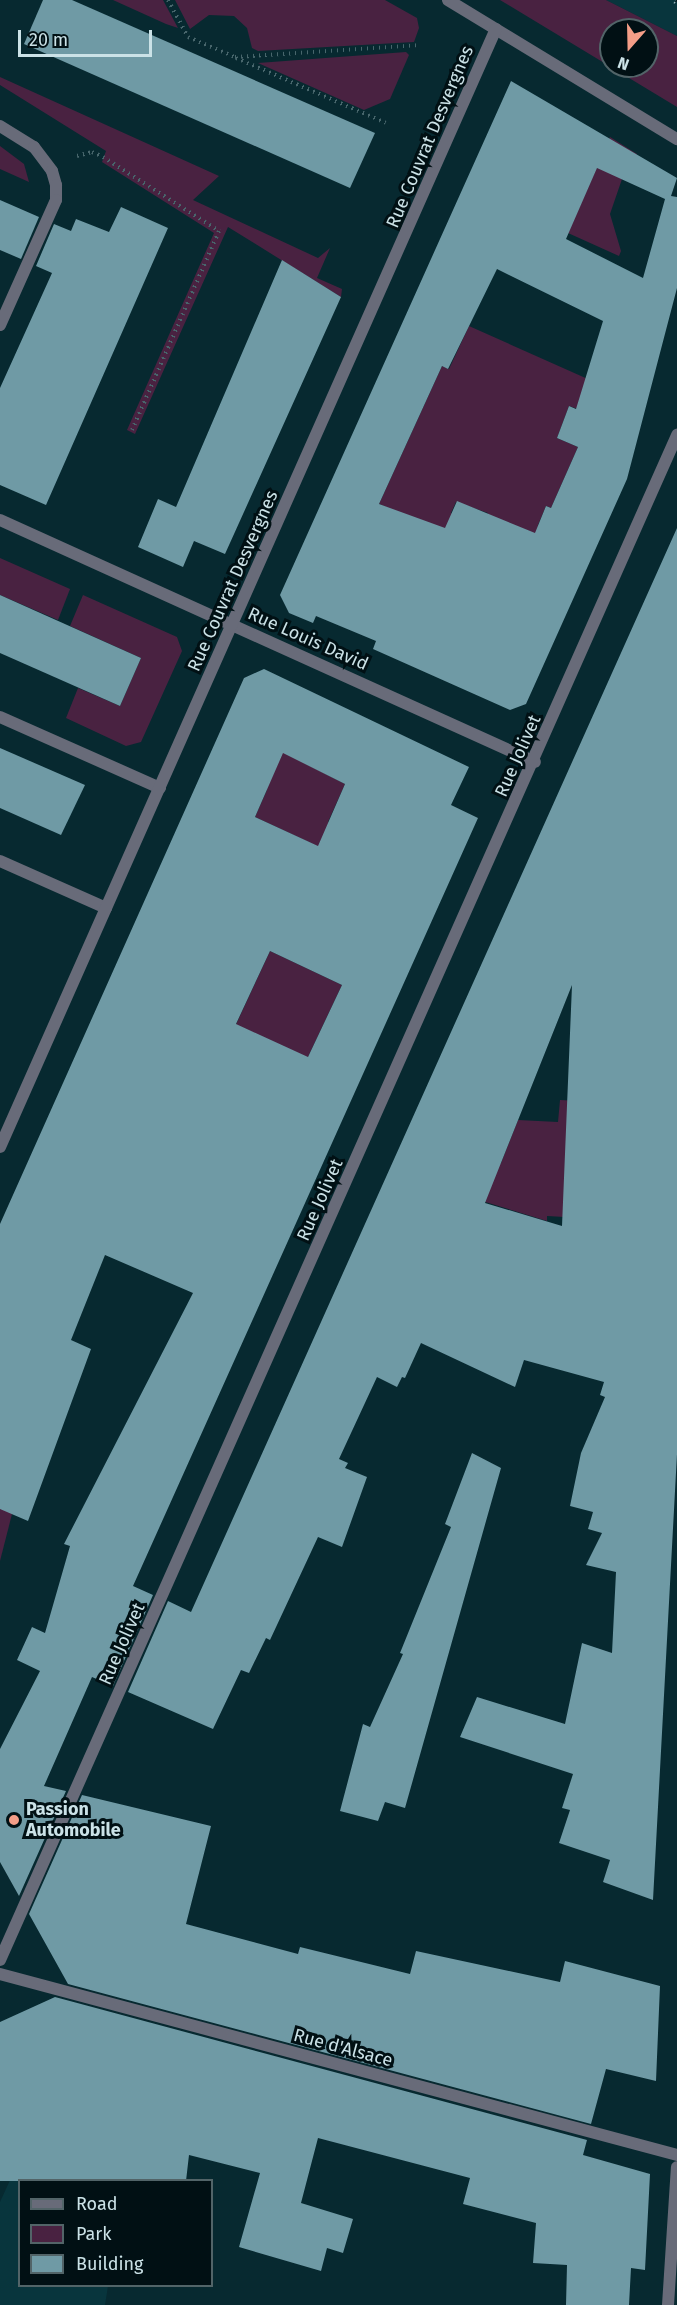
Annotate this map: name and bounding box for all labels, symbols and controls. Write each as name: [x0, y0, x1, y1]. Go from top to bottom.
scale bar: [21, 18, 154, 56]
north arrow: [599, 18, 659, 78]
text: 20 m: [29, 29, 68, 51]
street label: Rue Couvrat Desvergnes: [382, 43, 478, 231]
text: N: [615, 53, 632, 74]
street label: Rue Couvrat Desvergnes: [183, 487, 283, 675]
street label: Rue Louis David: [245, 603, 371, 675]
street label: Rue Jolivet: [490, 712, 546, 800]
street label: Rue Jolivet: [292, 1156, 348, 1244]
street label: Rue Jolivet: [94, 1600, 150, 1688]
place label: Passion Automobile: [26, 1799, 121, 1842]
marker: Passion Automobile: [7, 1813, 21, 1827]
street label: Rue d'Alsace: [291, 2024, 395, 2072]
legend: [18, 2179, 213, 2287]
text: Road: [76, 2193, 118, 2215]
text: Park: [76, 2223, 111, 2245]
text: Building: [76, 2253, 143, 2275]

